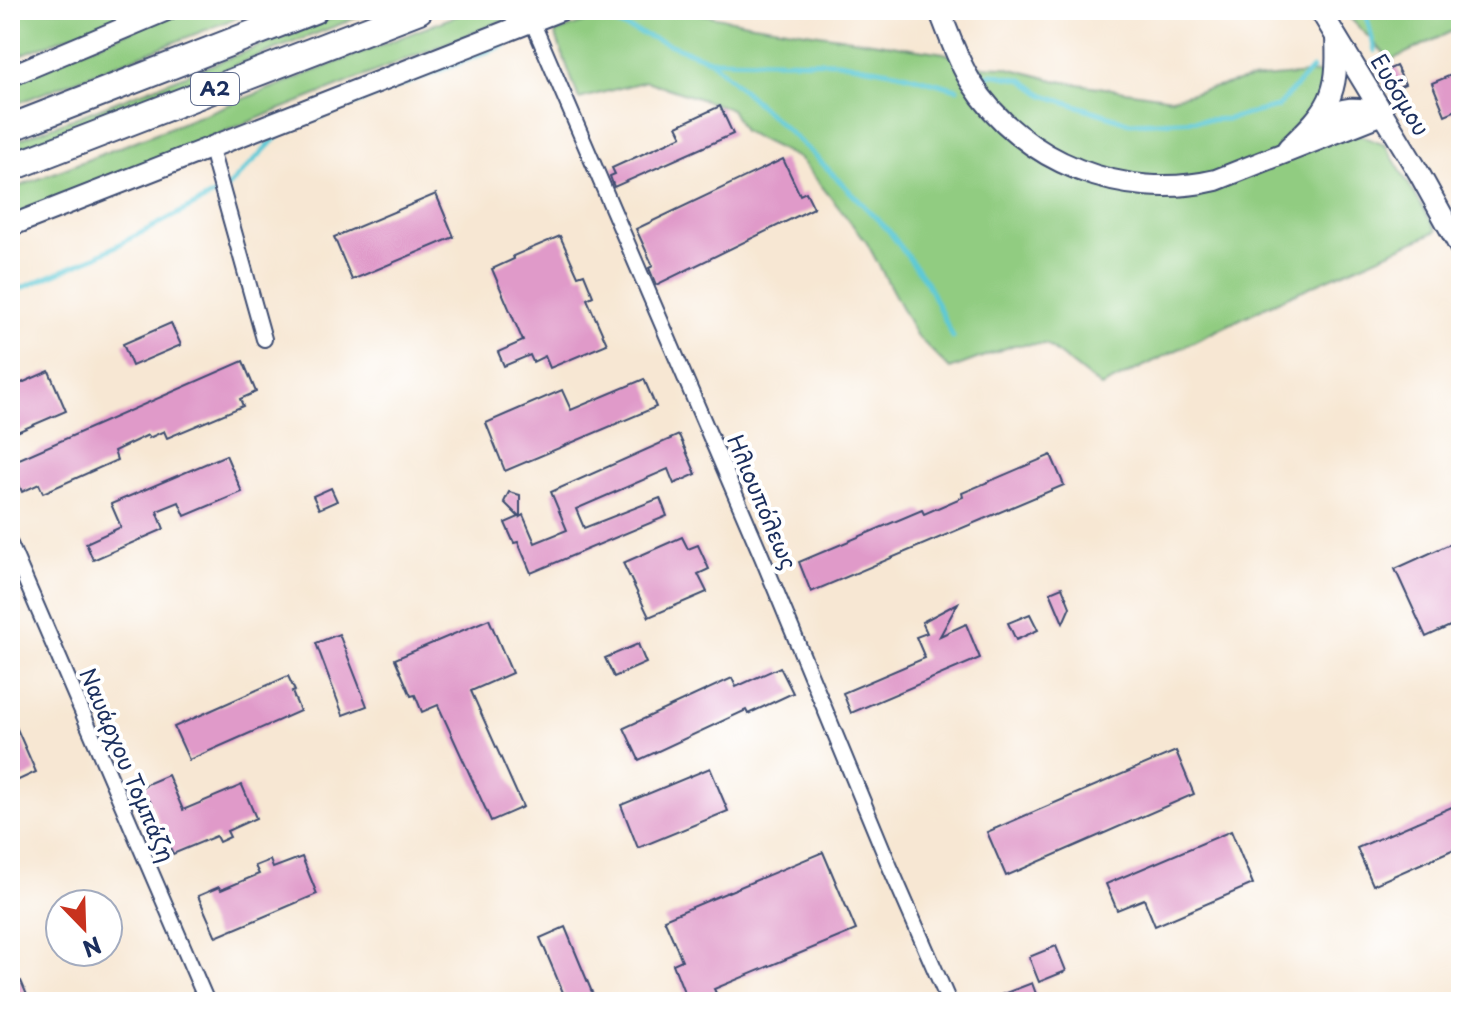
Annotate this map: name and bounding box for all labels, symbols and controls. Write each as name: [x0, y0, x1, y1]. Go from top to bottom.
street label: Ευόσμου: [1364, 47, 1439, 141]
road number: Α2: [191, 73, 239, 105]
street label: Ηλιουπόλεως: [720, 429, 807, 574]
street label: Ναυάρχου Τομπάζη: [73, 662, 184, 867]
north arrow: [44, 888, 124, 968]
text: N: [78, 929, 107, 966]

